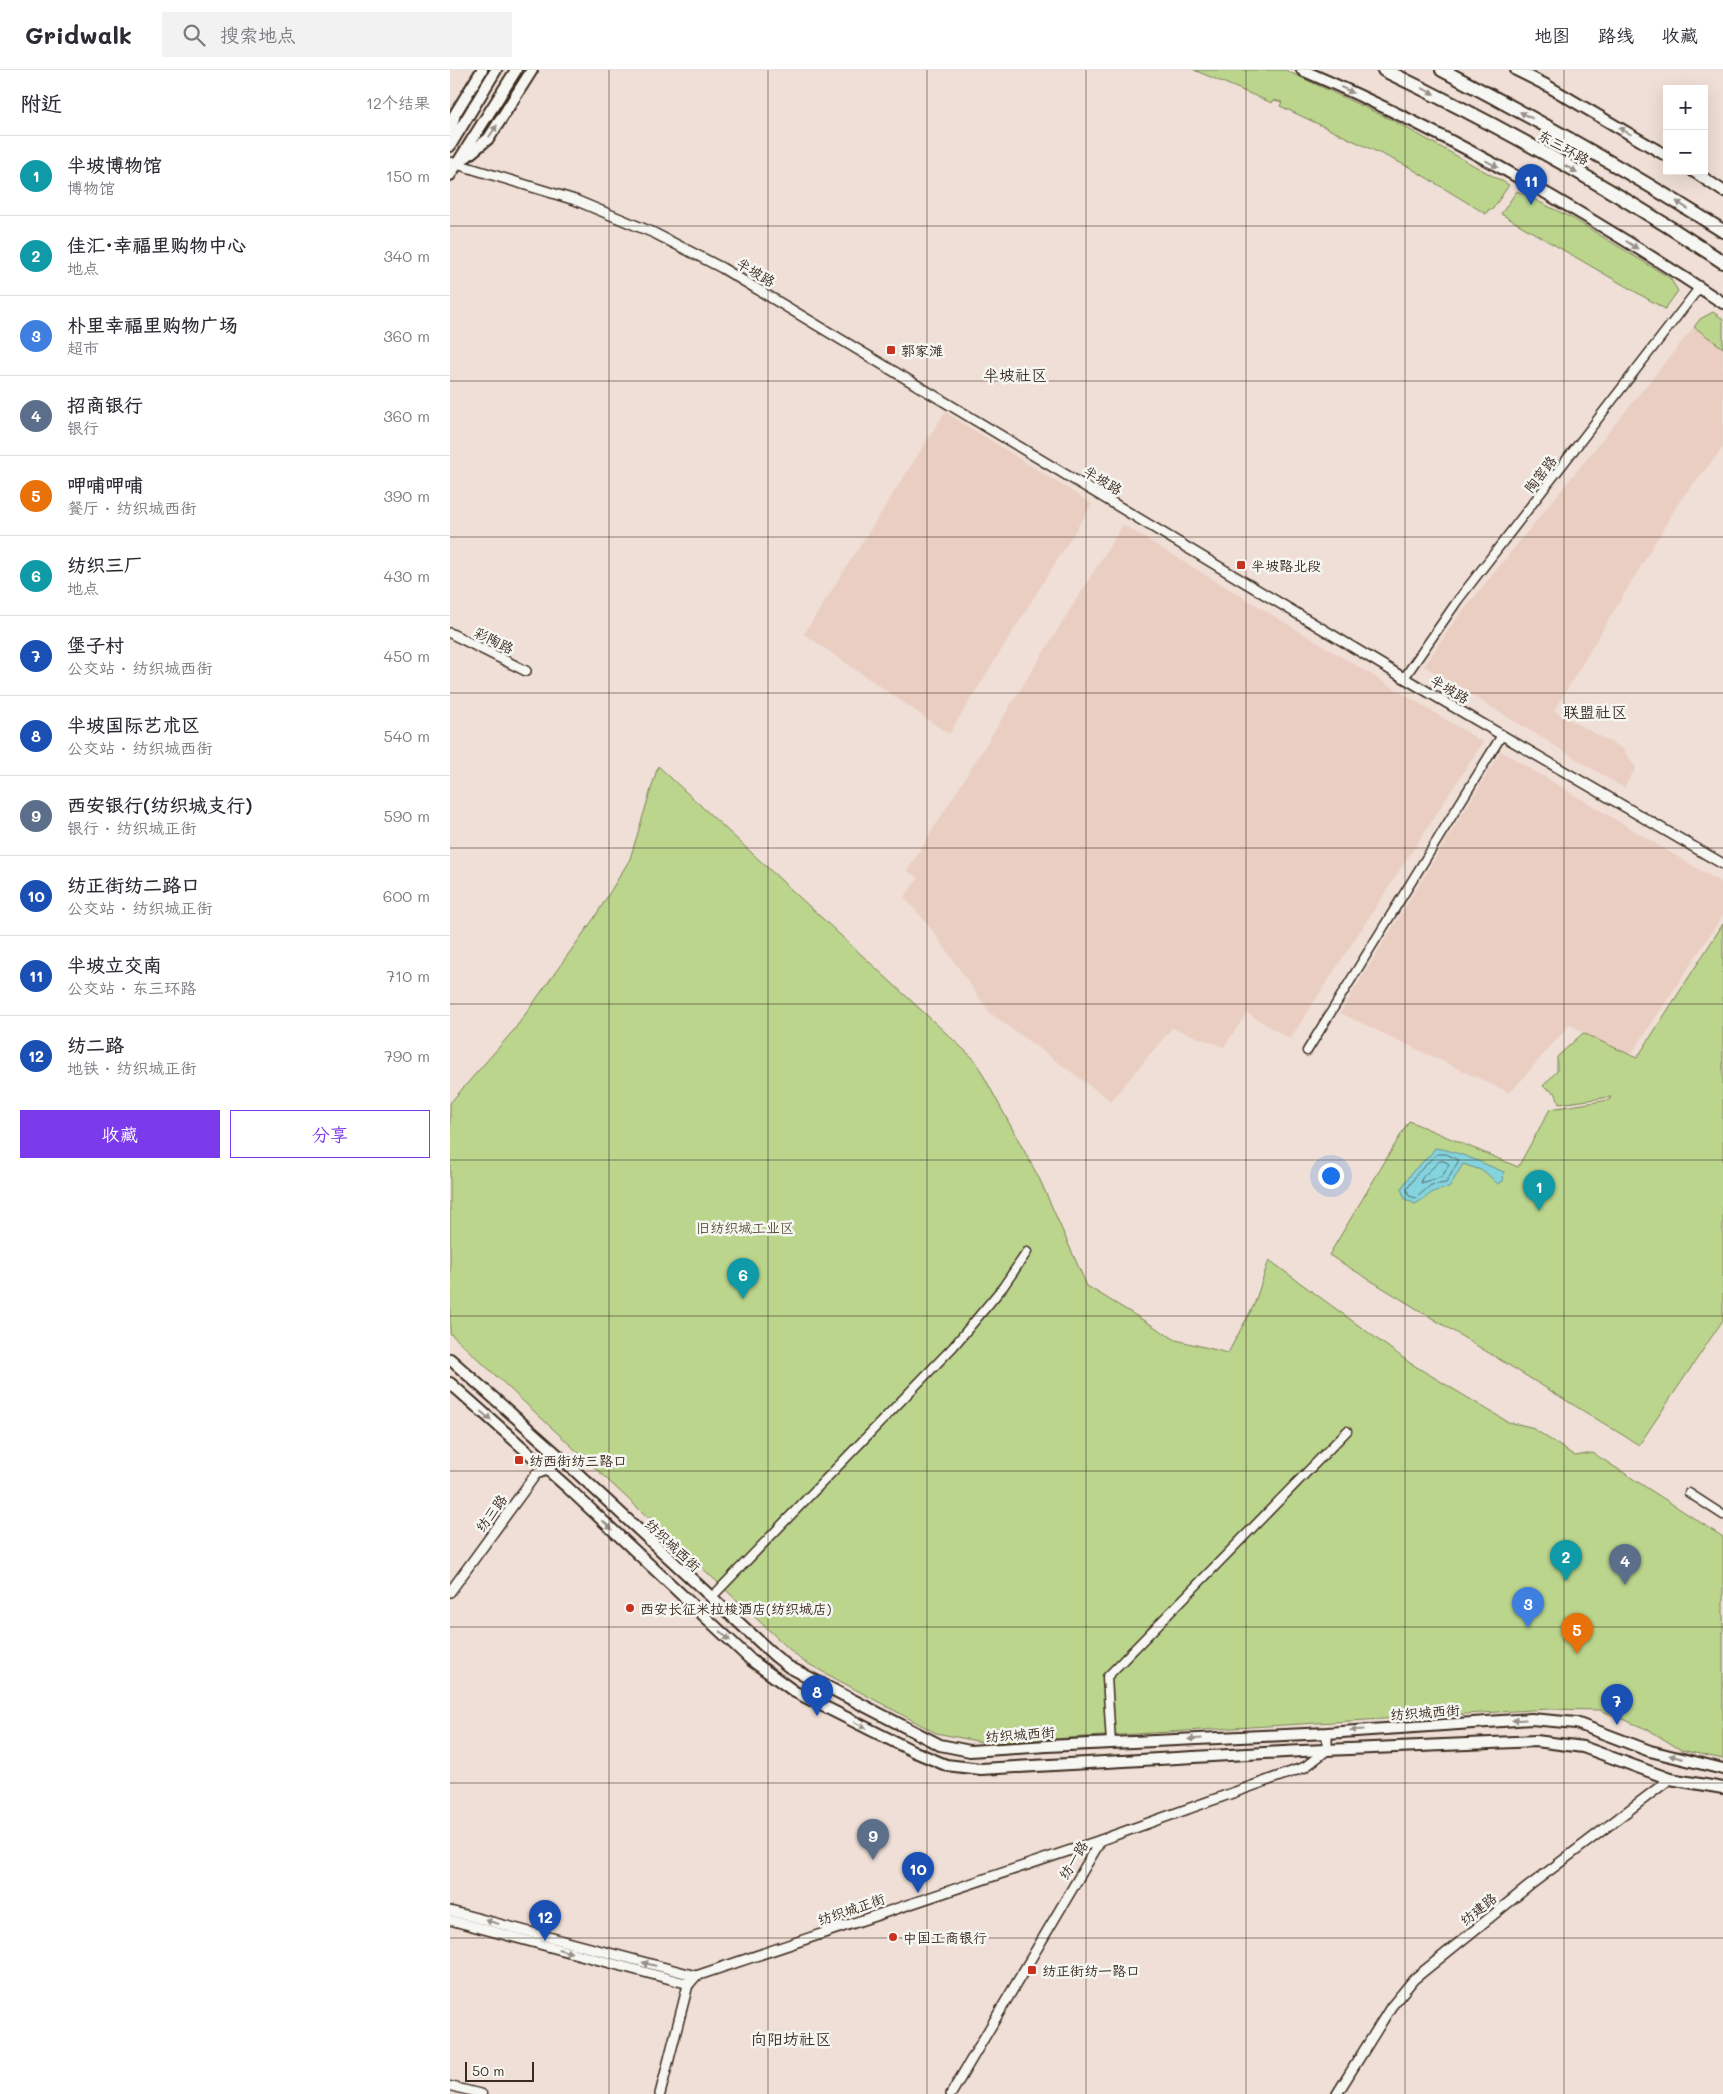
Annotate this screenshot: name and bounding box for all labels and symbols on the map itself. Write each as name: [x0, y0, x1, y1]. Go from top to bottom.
one-way arrow: [1340, 87, 1354, 95]
one-way arrow: [1421, 87, 1435, 95]
one-way arrow: [1519, 110, 1533, 119]
one-way arrow: [488, 125, 498, 138]
street label: 东三环路: [1535, 125, 1593, 169]
one-way arrow: [1618, 127, 1631, 136]
one-way arrow: [1485, 159, 1498, 168]
pin: 11: [1515, 164, 1547, 205]
one-way arrow: [1565, 164, 1578, 173]
one-way arrow: [1675, 200, 1689, 209]
one-way arrow: [1626, 240, 1639, 250]
street label: 半坡路: [733, 253, 779, 291]
place label: 郭家滩: [901, 341, 943, 360]
marker: 郭家滩: [885, 344, 897, 356]
district label: 半坡社区: [983, 364, 1047, 385]
street label: 陶窑路: [1520, 452, 1560, 496]
street label: 半坡路: [1080, 461, 1126, 499]
place label: 半坡路北段: [1251, 556, 1321, 575]
marker: 半坡路北段: [1235, 559, 1247, 571]
street label: 彩陶路: [471, 622, 517, 658]
street label: 半坡路: [1427, 670, 1473, 708]
district label: 联盟社区: [1563, 701, 1627, 722]
your location: [1318, 1163, 1344, 1189]
pin: 1: [1523, 1170, 1555, 1211]
park label: 旧纺织城工业区: [696, 1218, 794, 1237]
pin: 6: [727, 1258, 759, 1299]
one-way arrow: [480, 1410, 493, 1421]
place label: 纺西街纺三路口: [529, 1451, 627, 1470]
marker: 纺西街纺三路口: [513, 1454, 525, 1466]
street label: 纺三路: [471, 1490, 511, 1536]
street label: 纺织城西街: [641, 1514, 705, 1576]
one-way arrow: [600, 1519, 612, 1531]
pin: 2: [1550, 1540, 1582, 1581]
pin: 4: [1609, 1544, 1641, 1585]
pin: 3: [1512, 1587, 1544, 1628]
place label: 西安长征米拉梭酒店(纺织城店): [640, 1599, 832, 1618]
marker: 西安长征米拉梭酒店(纺织城店): [624, 1602, 636, 1614]
pin: 5: [1561, 1613, 1593, 1654]
one-way arrow: [719, 1630, 731, 1642]
pin: 8: [801, 1675, 833, 1716]
pin: 7: [1601, 1684, 1633, 1725]
street label: 纺织城西街: [1389, 1700, 1461, 1724]
one-way arrow: [1511, 1716, 1527, 1724]
one-way arrow: [853, 1721, 867, 1729]
street label: 纺织城西街: [984, 1722, 1056, 1746]
one-way arrow: [1349, 1726, 1365, 1734]
one-way arrow: [1187, 1735, 1203, 1743]
one-way arrow: [1668, 1753, 1683, 1761]
pin: 9: [857, 1819, 889, 1860]
street label: 纺一路: [1054, 1837, 1092, 1883]
pin: 10: [902, 1852, 934, 1893]
street label: 纺建路: [1456, 1888, 1500, 1930]
street label: 纺织城正街: [815, 1889, 887, 1929]
pin: 12: [529, 1900, 561, 1941]
one-way arrow: [484, 1918, 499, 1926]
place label: 中国工商银行: [903, 1928, 987, 1947]
marker: 中国工商银行: [887, 1931, 899, 1943]
one-way arrow: [557, 1947, 572, 1955]
one-way arrow: [641, 1960, 656, 1968]
place label: 纺正街纺一路口: [1042, 1961, 1140, 1980]
marker: 纺正街纺一路口: [1026, 1964, 1038, 1976]
district label: 向阳坊社区: [751, 2028, 831, 2049]
scale bar: [465, 2059, 534, 2082]

